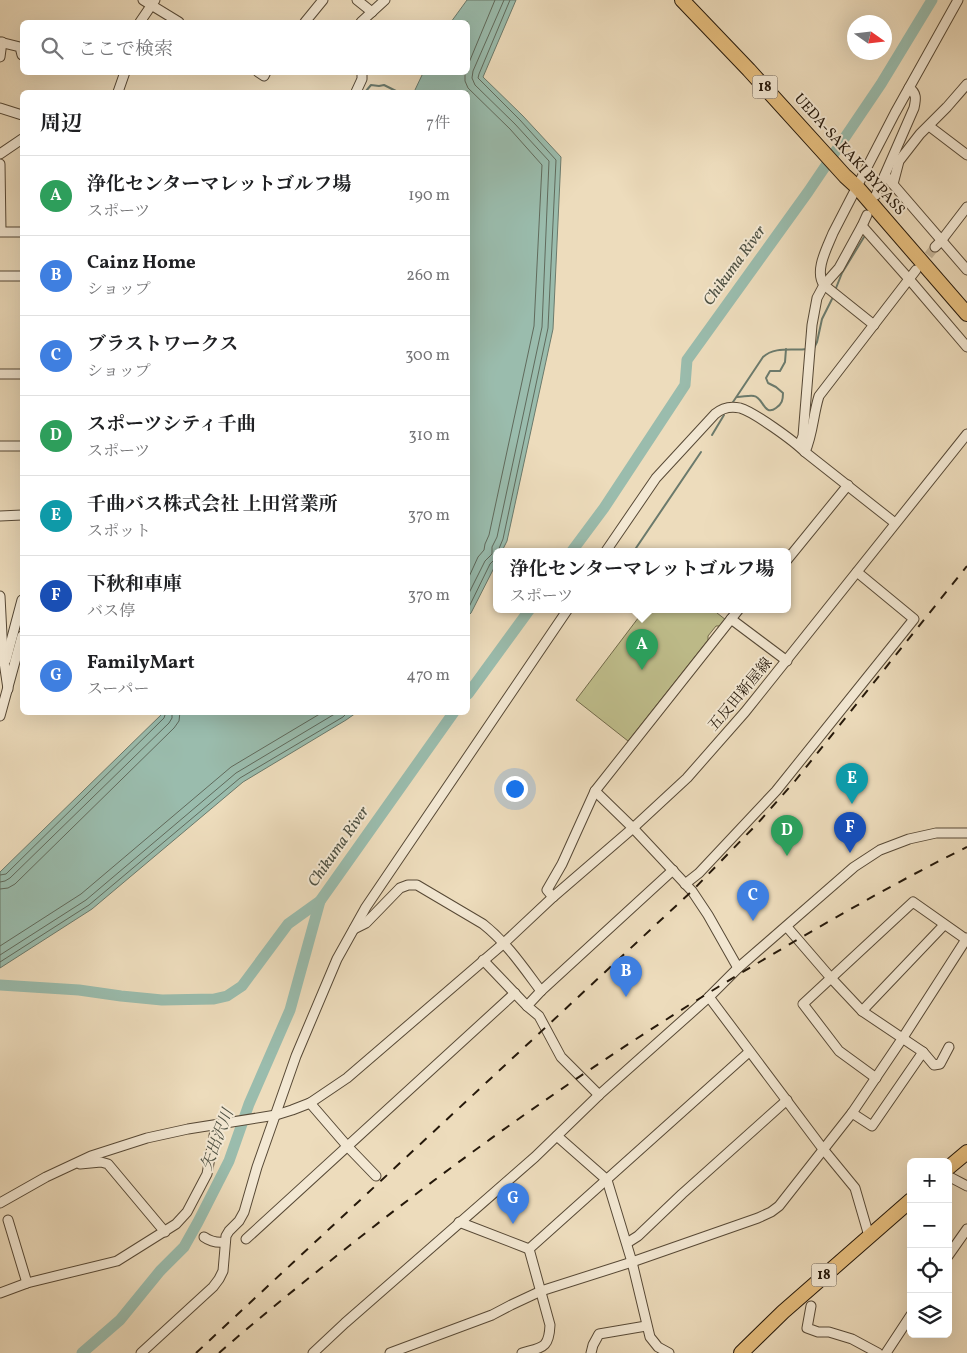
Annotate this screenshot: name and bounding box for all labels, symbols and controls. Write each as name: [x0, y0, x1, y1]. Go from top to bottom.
north arrow: [847, 15, 892, 60]
search box: [20, 20, 470, 75]
icon: search: [38, 34, 66, 62]
text: ここで検索: [78, 37, 173, 63]
road number: 18: [752, 75, 778, 98]
street label: UEDA-SAKAKI BYPASS: [789, 89, 909, 221]
text: 周辺: [40, 110, 82, 139]
text: 7件: [426, 113, 450, 135]
text: 浄化センターマレットゴルフ場: [87, 172, 351, 198]
text: A: [50, 185, 62, 207]
text: 190 m: [408, 185, 450, 207]
text: スポーツ: [87, 201, 150, 223]
water label: Chikuma River: [698, 221, 772, 311]
text: Cainz Home: [87, 250, 196, 276]
text: B: [51, 265, 61, 287]
text: 260 m: [406, 265, 450, 287]
text: ショップ: [87, 279, 151, 301]
text: ブラストワークス: [87, 332, 238, 358]
text: C: [51, 345, 61, 367]
text: 300 m: [405, 345, 450, 367]
text: ショップ: [87, 361, 151, 383]
text: スポーツシティ千曲: [87, 412, 256, 438]
text: D: [50, 425, 62, 447]
text: 310 m: [409, 425, 450, 447]
text: スポーツ: [87, 441, 150, 463]
text: 千曲バス株式会社 上田営業所: [87, 492, 338, 518]
text: E: [51, 505, 61, 527]
text: 370 m: [408, 505, 450, 527]
text: スポット: [87, 521, 151, 543]
popup: [493, 548, 791, 613]
text: 浄化センターマレットゴルフ場: [510, 557, 774, 583]
text: 下秋和車庫: [87, 572, 182, 598]
text: F: [51, 585, 61, 607]
text: 370 m: [408, 585, 450, 607]
text: スポーツ: [510, 586, 573, 608]
text: バス停: [87, 601, 135, 623]
pin: A: [626, 629, 658, 670]
text: FamilyMart: [87, 650, 195, 676]
street label: 五反田新屋線: [704, 654, 778, 736]
text: G: [50, 665, 62, 687]
text: 470 m: [406, 665, 450, 687]
text: スーパー: [87, 679, 149, 701]
pin: E: [836, 763, 868, 804]
your location: [502, 776, 528, 802]
water label: Chikuma River: [303, 801, 376, 892]
pin: F: [834, 812, 866, 853]
pin: D: [771, 815, 803, 856]
pin: C: [737, 880, 769, 921]
pin: B: [610, 956, 642, 997]
water label: 矢出沢川: [196, 1104, 240, 1174]
map controls: [907, 1158, 952, 1338]
button: +: [907, 1158, 952, 1203]
pin: G: [497, 1183, 529, 1224]
button: −: [907, 1203, 952, 1248]
button: locate: [907, 1248, 952, 1293]
road number: 18: [812, 1264, 836, 1286]
button: layers: [907, 1293, 952, 1338]

